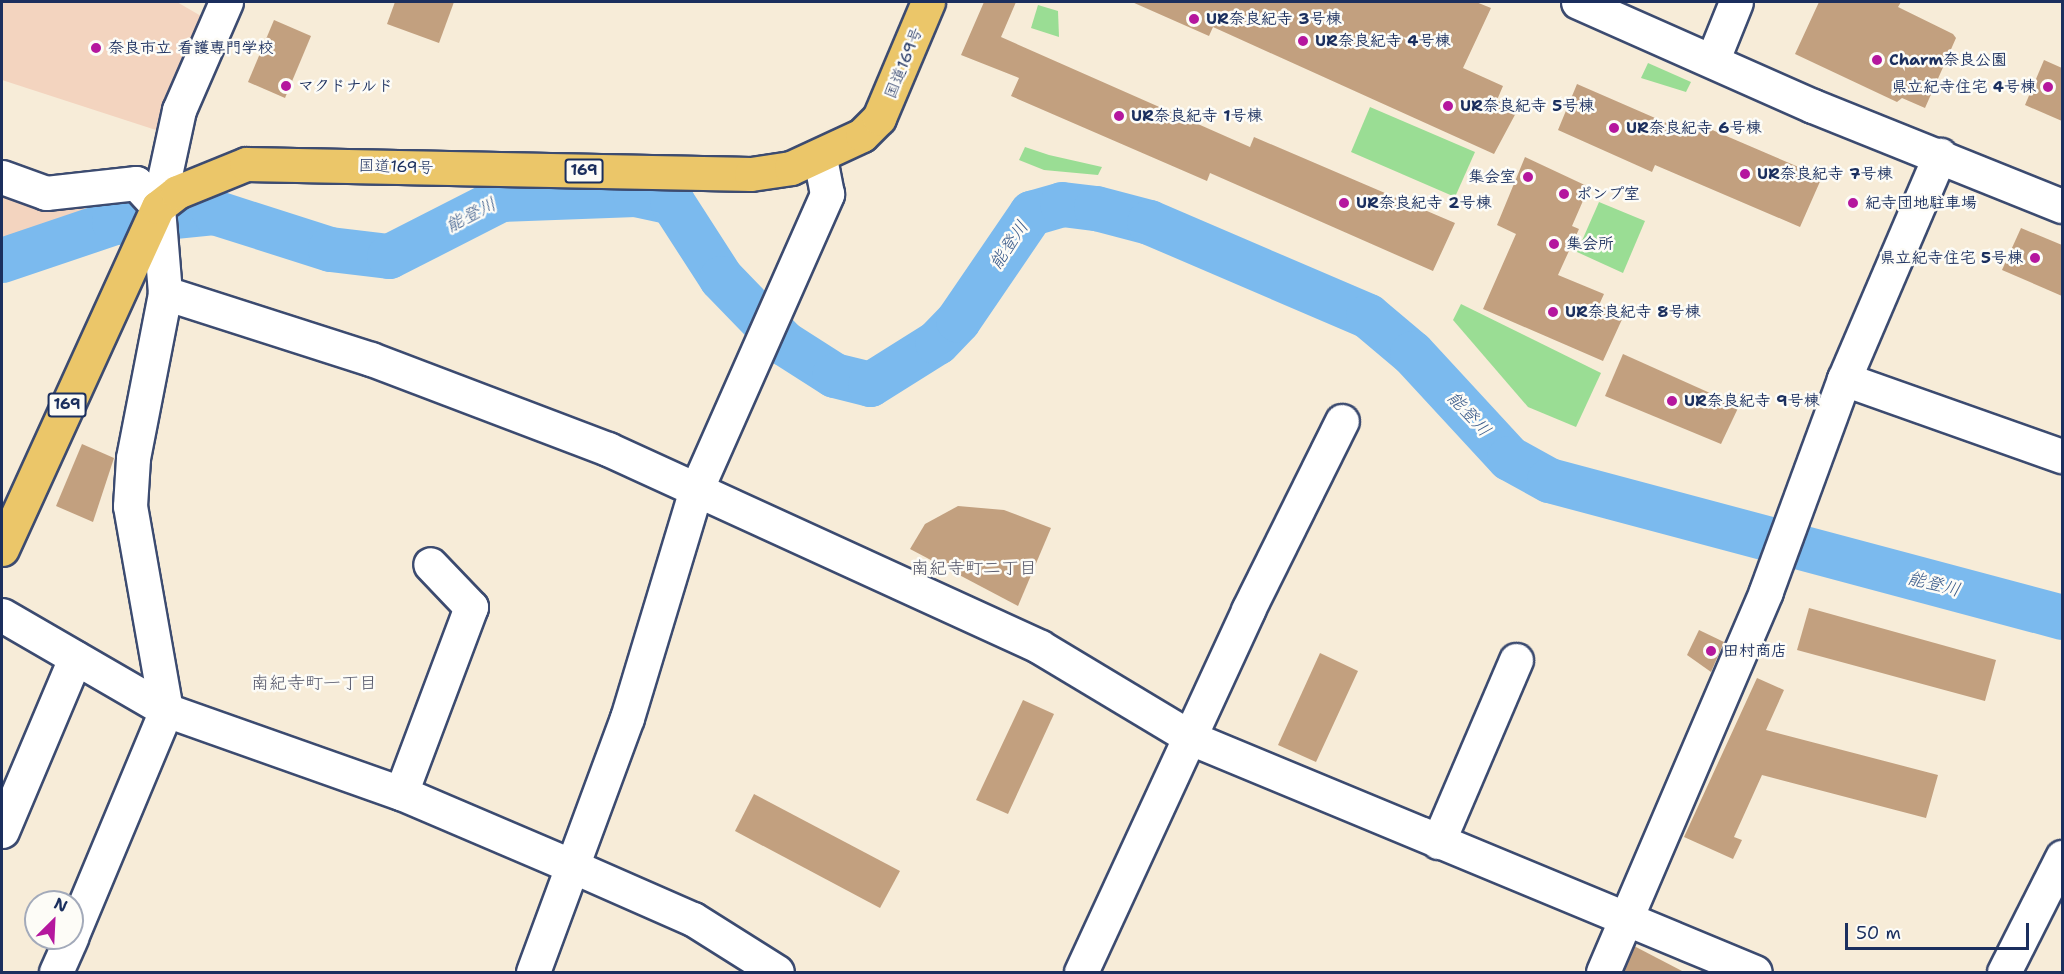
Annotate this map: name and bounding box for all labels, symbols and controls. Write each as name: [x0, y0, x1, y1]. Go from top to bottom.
place label: UR奈良紀寺 3号棟: [1206, 9, 1342, 29]
marker: UR奈良紀寺 3号棟: [1187, 12, 1201, 26]
street label: 国道169号: [881, 24, 927, 102]
place label: UR奈良紀寺 4号棟: [1315, 31, 1451, 51]
marker: UR奈良紀寺 4号棟: [1296, 34, 1310, 48]
place label: 奈良市立 看護専門学校: [108, 38, 274, 58]
marker: 奈良市立 看護専門学校: [89, 41, 103, 55]
place label: Charm奈良公園: [1889, 50, 2007, 70]
marker: Charm奈良公園: [1870, 53, 1884, 67]
place label: マクドナルド: [298, 76, 394, 96]
place label: 県立紀寺住宅 4号棟: [1891, 77, 2036, 97]
marker: マクドナルド: [279, 79, 293, 93]
marker: 県立紀寺住宅 4号棟: [2041, 80, 2055, 94]
place label: UR奈良紀寺 5号棟: [1460, 96, 1594, 116]
marker: UR奈良紀寺 5号棟: [1441, 99, 1455, 113]
place label: UR奈良紀寺 1号棟: [1131, 106, 1263, 126]
marker: UR奈良紀寺 1号棟: [1112, 109, 1126, 123]
place label: UR奈良紀寺 6号棟: [1626, 118, 1762, 138]
marker: UR奈良紀寺 6号棟: [1607, 121, 1621, 135]
street label: 国道169号: [358, 156, 434, 178]
road number: 169: [564, 159, 604, 183]
place label: UR奈良紀寺 7号棟: [1757, 164, 1893, 184]
place label: 集会室: [1468, 167, 1516, 187]
marker: UR奈良紀寺 7号棟: [1738, 167, 1752, 181]
marker: 集会室: [1521, 170, 1535, 184]
place label: ポンプ室: [1576, 184, 1640, 204]
marker: ポンプ室: [1557, 187, 1571, 201]
water label: 能登川: [442, 193, 500, 237]
place label: UR奈良紀寺 2号棟: [1356, 193, 1492, 213]
place label: 紀寺団地駐車場: [1865, 193, 1977, 213]
marker: UR奈良紀寺 2号棟: [1337, 196, 1351, 210]
marker: 紀寺団地駐車場: [1846, 196, 1860, 210]
water label: 能登川: [985, 217, 1033, 273]
place label: 集会所: [1566, 234, 1614, 254]
marker: 集会所: [1547, 237, 1561, 251]
place label: 県立紀寺住宅 5号棟: [1879, 248, 2023, 268]
marker: 県立紀寺住宅 5号棟: [2028, 251, 2042, 265]
place label: UR奈良紀寺 8号棟: [1565, 302, 1701, 322]
marker: UR奈良紀寺 8号棟: [1546, 305, 1560, 319]
water label: 能登川: [1443, 387, 1495, 441]
place label: UR奈良紀寺 9号棟: [1684, 391, 1820, 411]
road number: 169: [48, 393, 86, 417]
marker: UR奈良紀寺 9号棟: [1665, 394, 1679, 408]
district label: 南紀寺町二丁目: [911, 557, 1037, 579]
water label: 能登川: [1905, 567, 1963, 601]
place label: 田村商店: [1723, 641, 1787, 661]
marker: 田村商店: [1704, 644, 1718, 658]
district label: 南紀寺町一丁目: [251, 672, 377, 694]
north arrow: [24, 890, 84, 950]
text: N: [51, 893, 71, 917]
scale bar: [1848, 911, 2032, 949]
text: 50 m: [1856, 921, 1901, 945]

